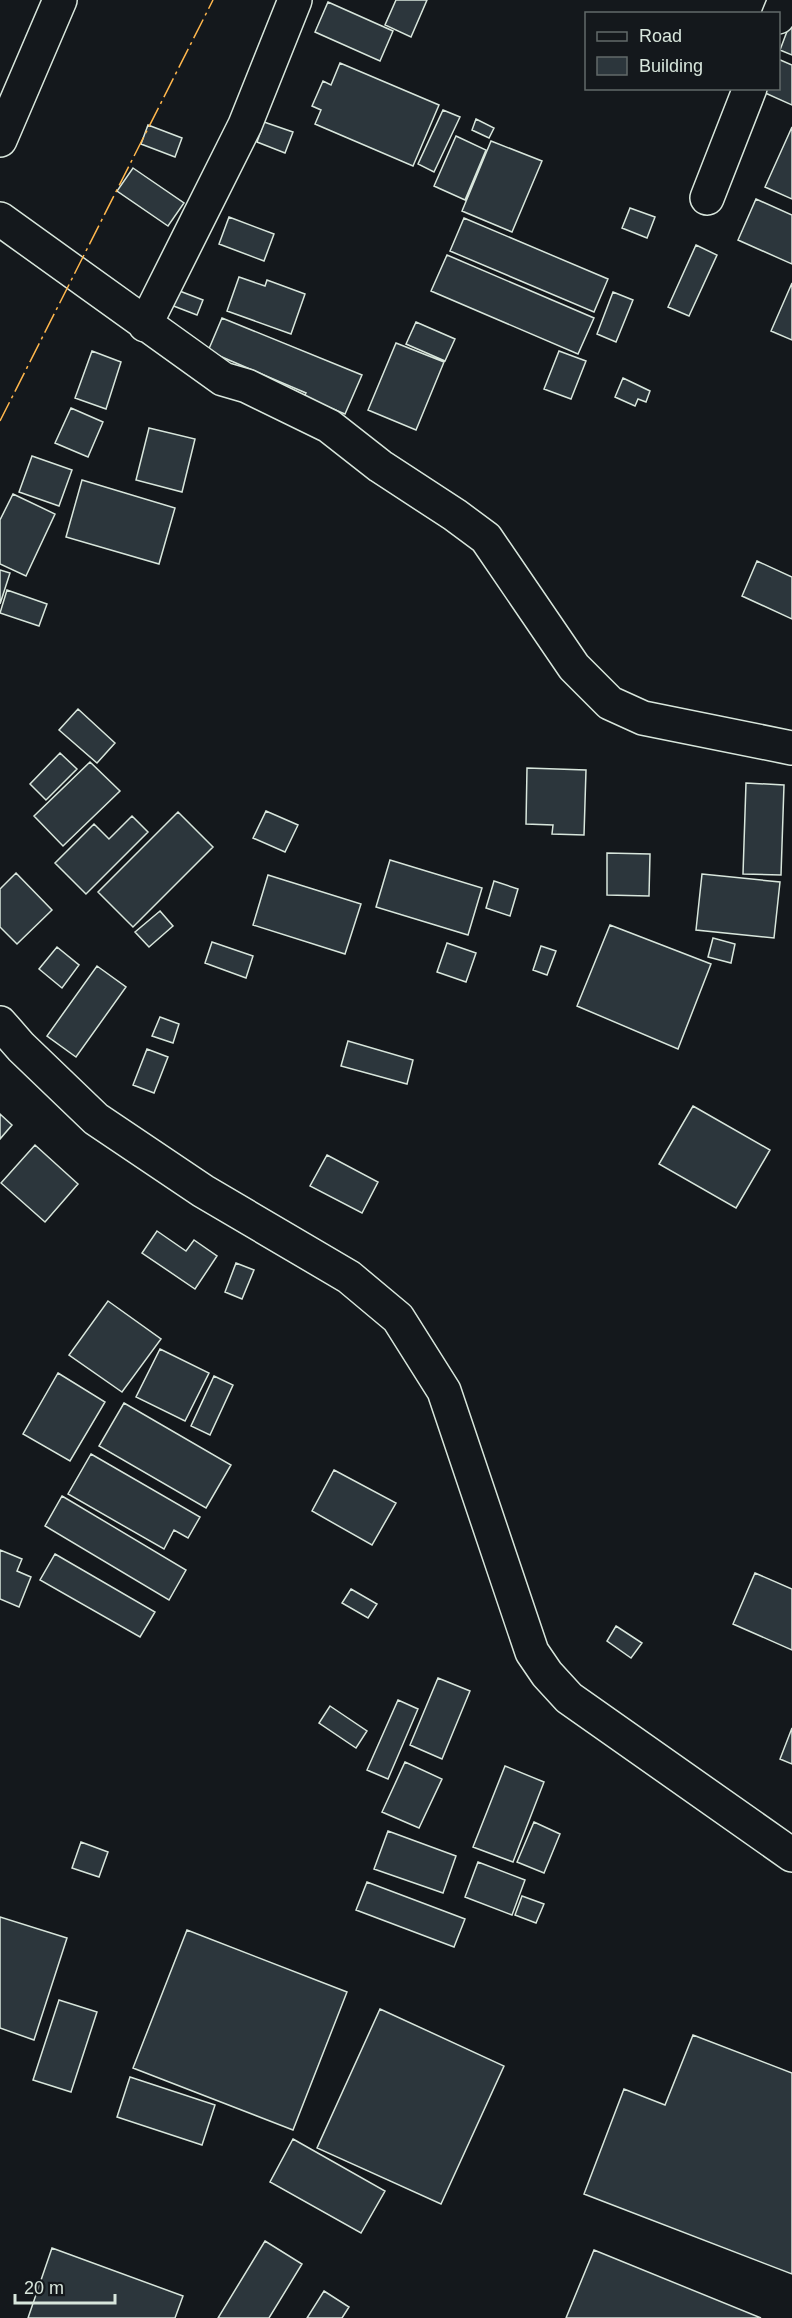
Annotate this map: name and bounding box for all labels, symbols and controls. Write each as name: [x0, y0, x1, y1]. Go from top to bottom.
legend: [585, 12, 780, 90]
text: Road: [639, 26, 682, 46]
text: Building: [639, 56, 703, 76]
scale bar: [15, 2267, 116, 2305]
text: 20 m: [24, 2278, 64, 2298]

